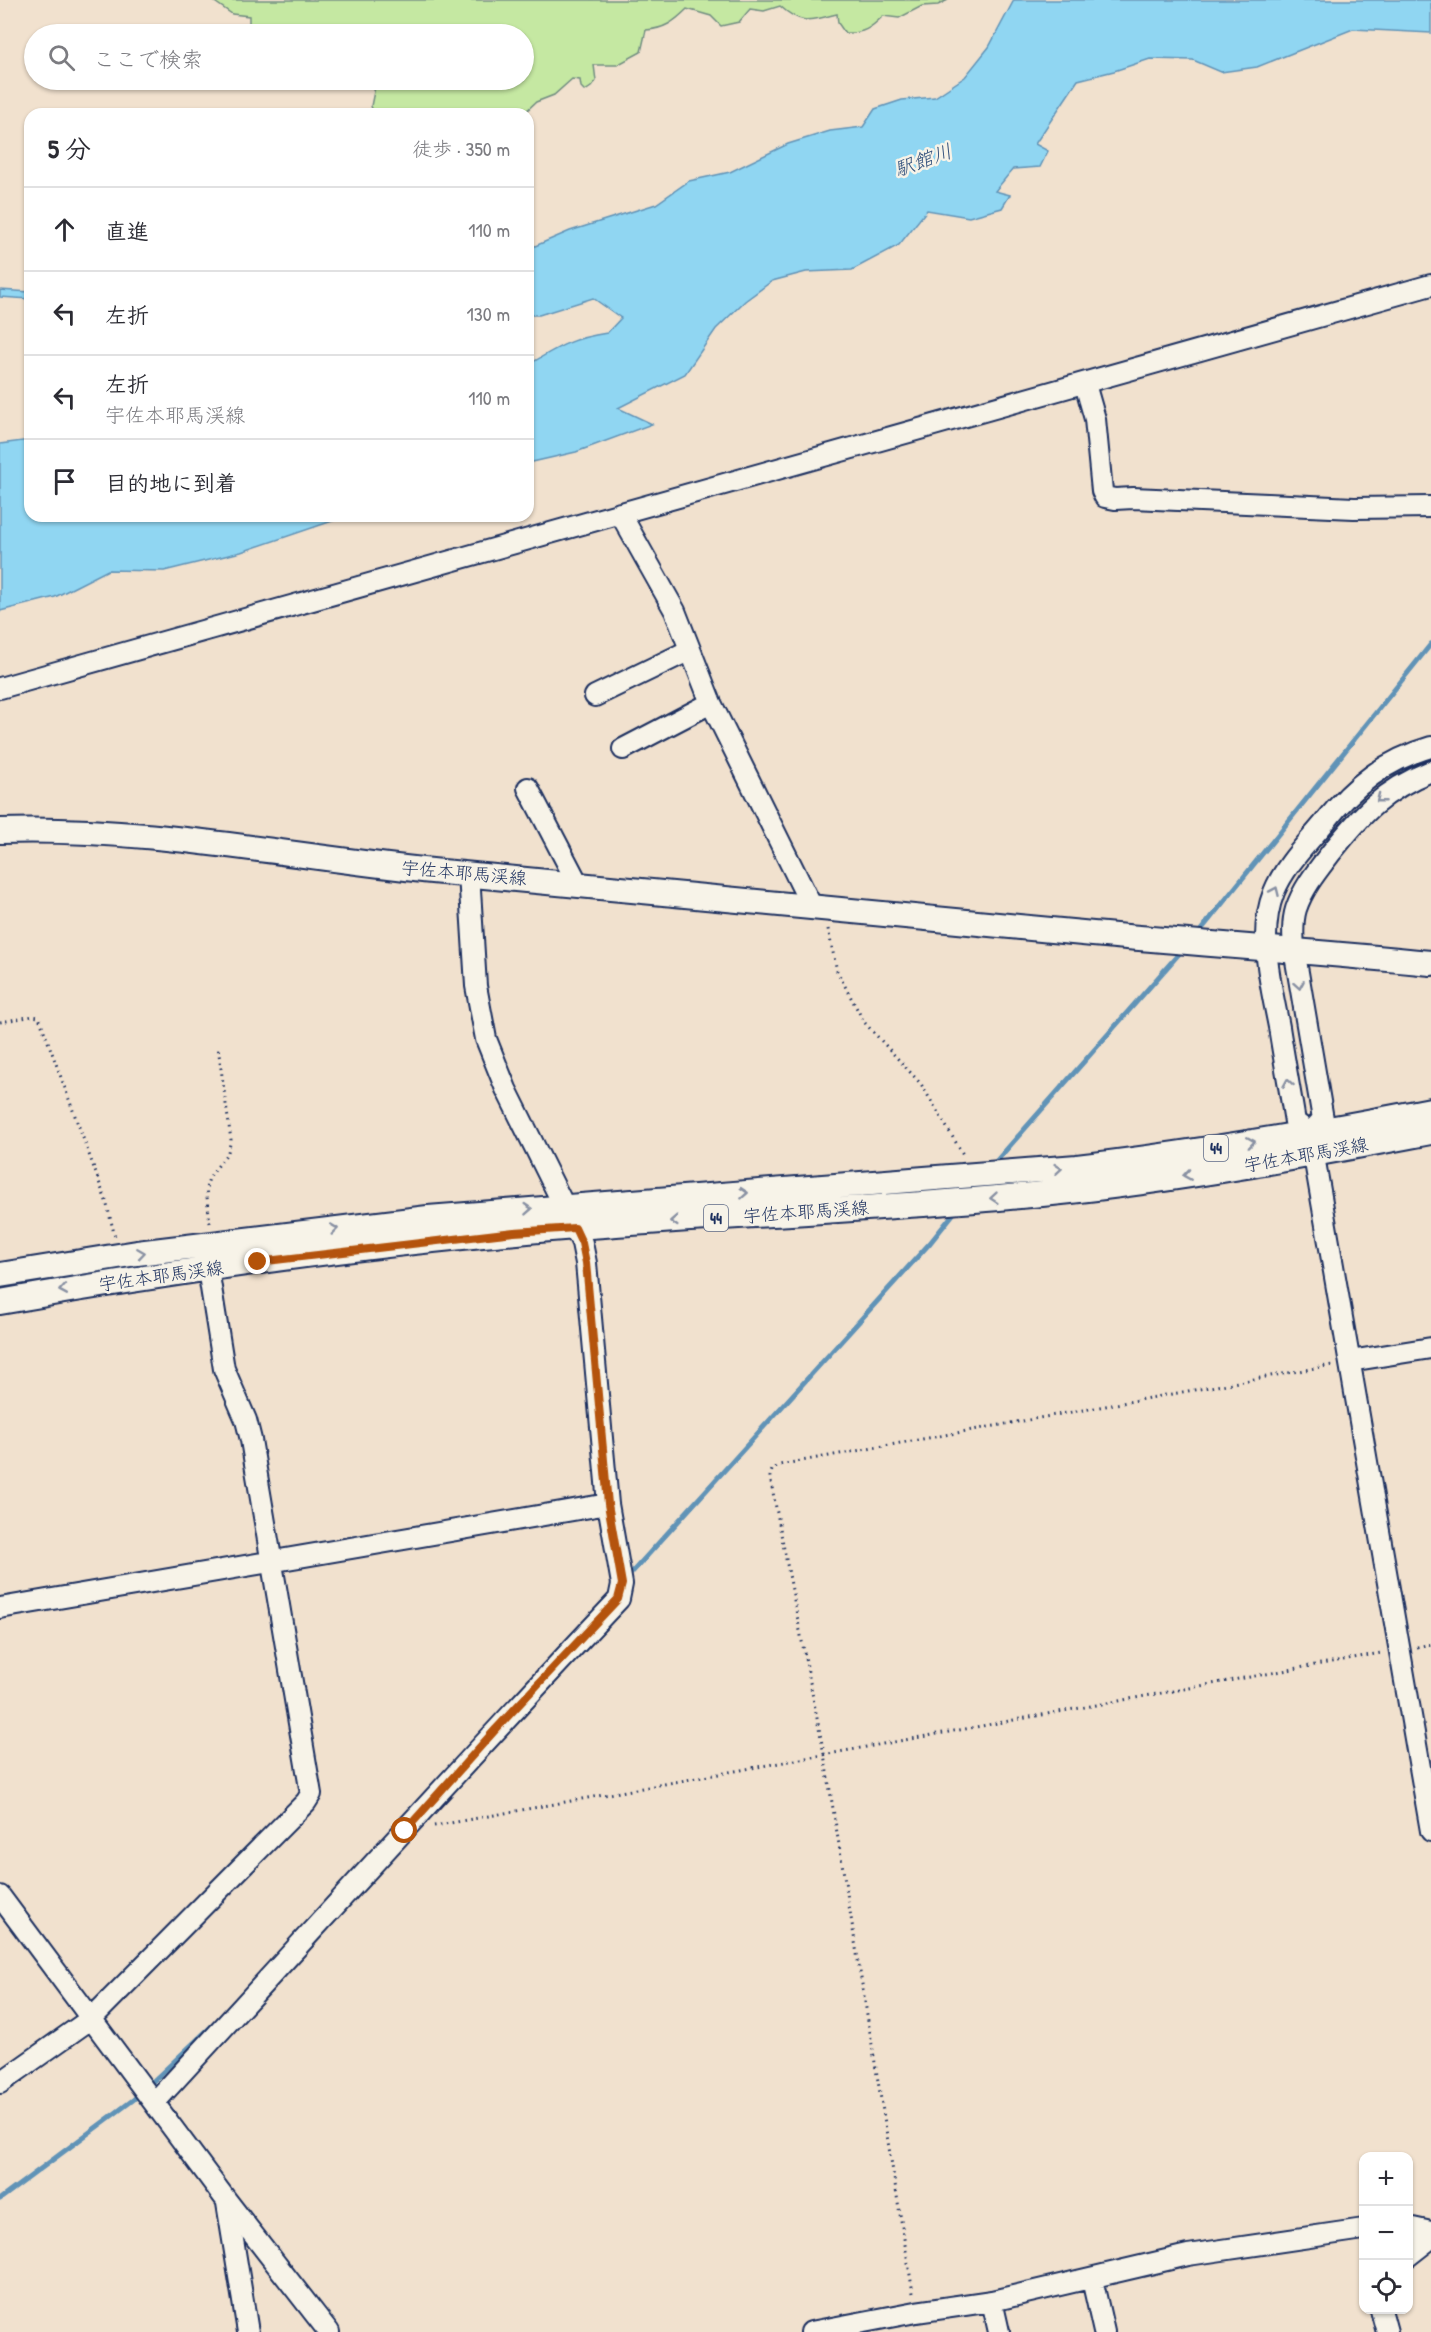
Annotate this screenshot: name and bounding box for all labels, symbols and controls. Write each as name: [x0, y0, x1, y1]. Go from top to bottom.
search box: [24, 24, 534, 90]
icon: search: [45, 41, 78, 74]
text: ここで検索: [93, 44, 203, 74]
text: 5 分: [48, 131, 91, 166]
text: 徒歩 · 350 m: [412, 135, 510, 162]
water label: 駅館川: [890, 137, 956, 182]
icon: ahead: [48, 213, 81, 246]
text: 直進: [105, 216, 149, 246]
text: 110 m: [468, 216, 510, 243]
icon: left: [48, 297, 81, 330]
text: 左折: [105, 300, 149, 330]
text: 130 m: [467, 300, 510, 327]
text: 左折: [105, 369, 149, 399]
icon: left: [48, 381, 81, 414]
text: 110 m: [468, 384, 510, 411]
text: 宇佐本耶馬渓線: [105, 401, 245, 428]
icon: arrive: [48, 465, 81, 498]
text: 目的地に到着: [105, 468, 237, 498]
one-way arrow: [1376, 792, 1387, 803]
street label: 宇佐本耶馬渓線: [400, 855, 528, 890]
one-way arrow: [1268, 886, 1280, 897]
one-way arrow: [1293, 980, 1305, 989]
one-way arrow: [1282, 1078, 1295, 1088]
street label: 宇佐本耶馬渓線: [1242, 1131, 1370, 1178]
road number: 44: [1204, 1135, 1228, 1161]
one-way arrow: [1247, 1137, 1256, 1149]
one-way arrow: [1053, 1163, 1063, 1176]
one-way arrow: [1183, 1168, 1192, 1180]
one-way arrow: [739, 1187, 748, 1200]
one-way arrow: [989, 1191, 998, 1204]
street label: 宇佐本耶馬渓線: [742, 1195, 870, 1228]
one-way arrow: [524, 1203, 533, 1216]
road number: 44: [704, 1205, 728, 1231]
one-way arrow: [669, 1214, 678, 1227]
one-way arrow: [330, 1223, 339, 1235]
one-way arrow: [136, 1247, 145, 1260]
route end: [244, 1248, 270, 1274]
street label: 宇佐本耶馬渓線: [97, 1254, 225, 1297]
one-way arrow: [58, 1283, 68, 1296]
route start: [391, 1817, 417, 1843]
map controls: [1359, 2152, 1413, 2314]
button: +: [1359, 2152, 1413, 2206]
button: −: [1359, 2206, 1413, 2260]
button: locate: [1359, 2260, 1413, 2314]

